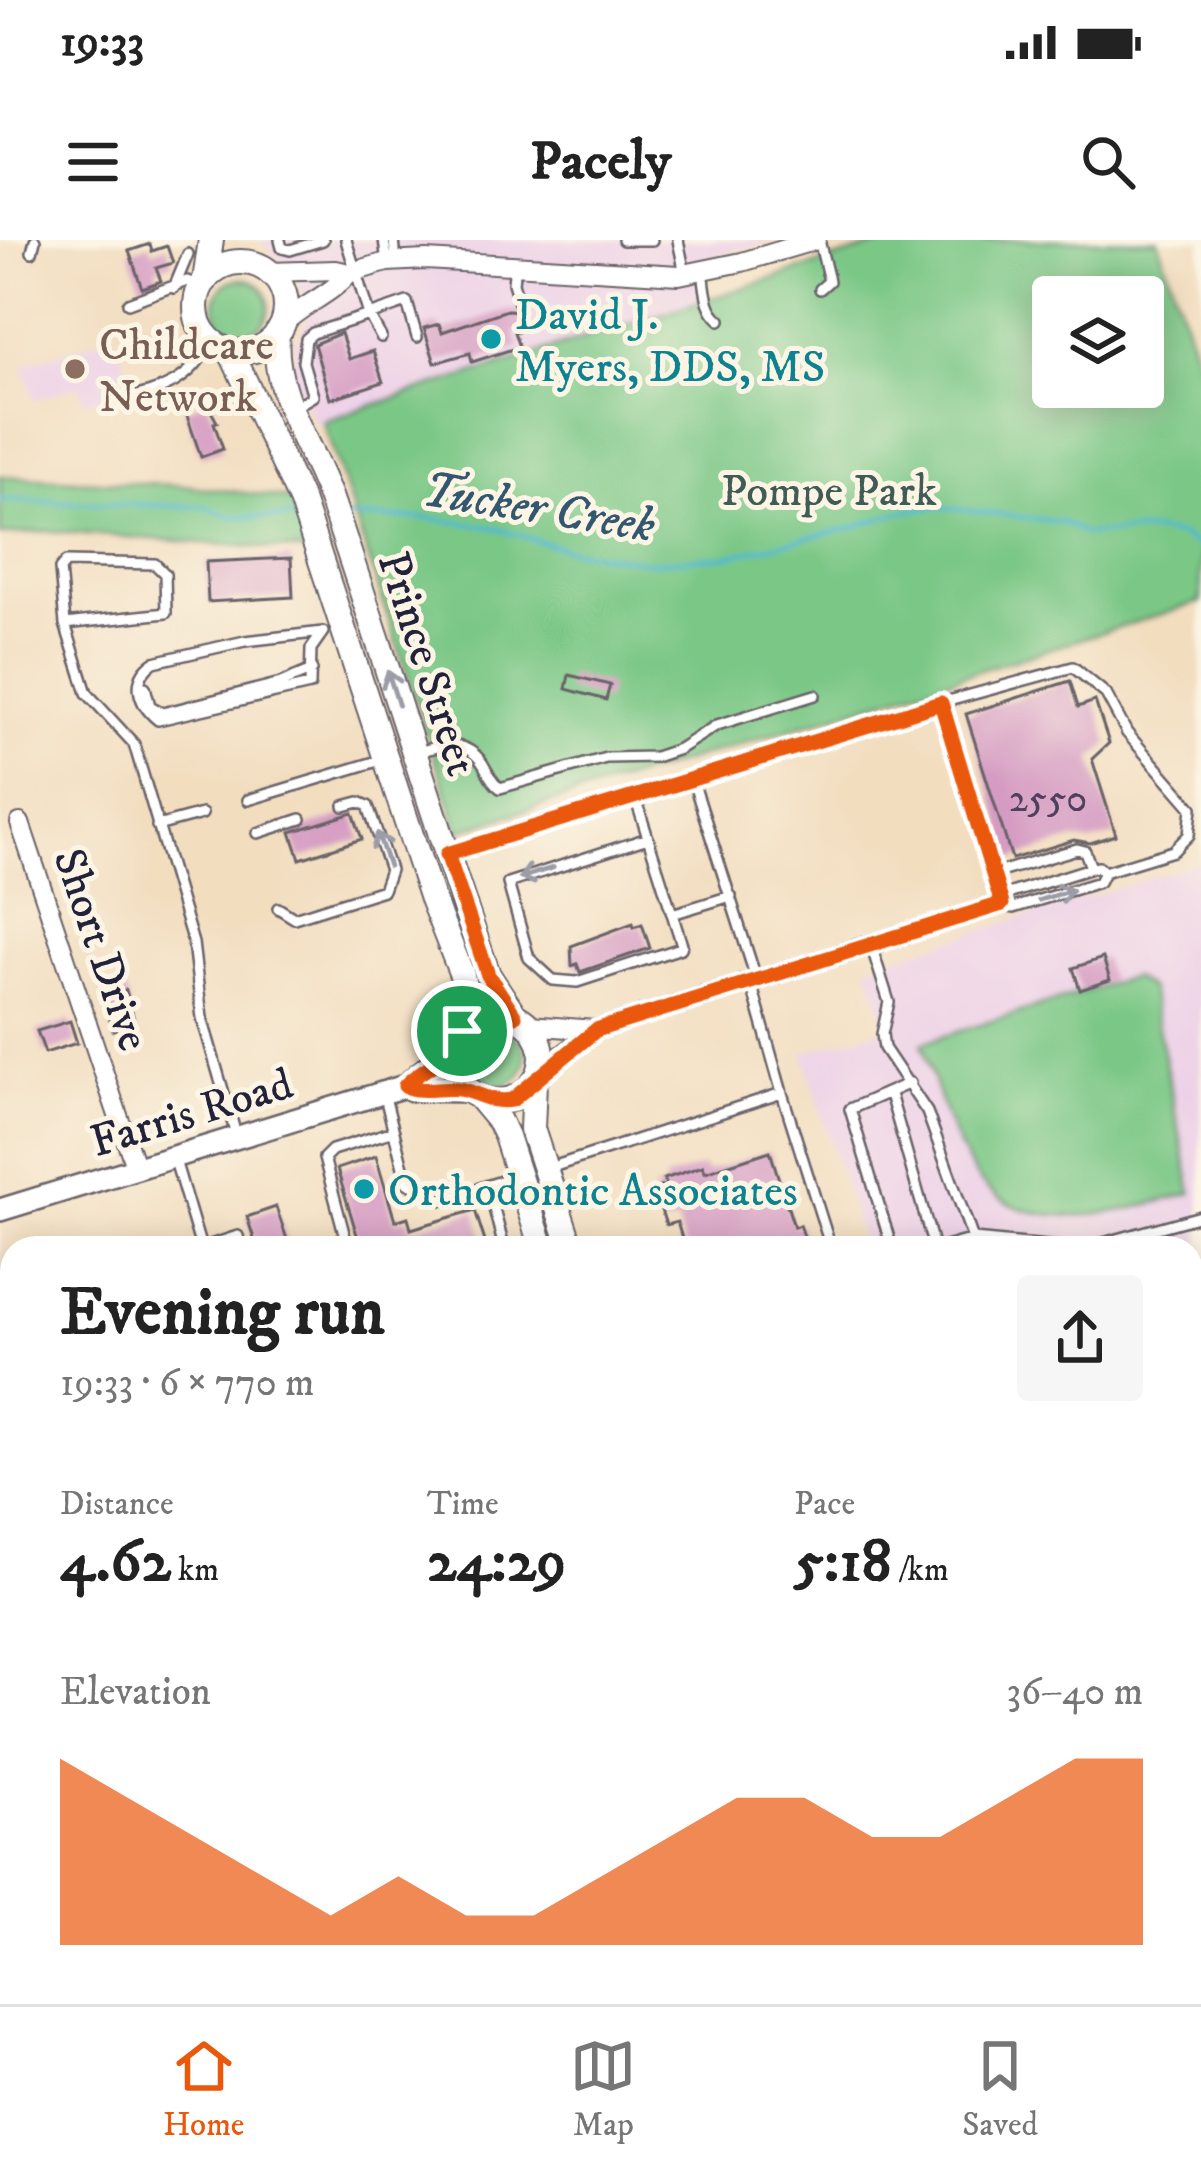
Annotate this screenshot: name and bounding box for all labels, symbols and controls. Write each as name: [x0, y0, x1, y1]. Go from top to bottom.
text: 19:33: [60, 14, 144, 70]
icon: menu: [60, 129, 126, 195]
text: Pacely: [530, 129, 671, 196]
icon: search: [1075, 129, 1141, 195]
map controls: [1032, 276, 1164, 408]
button: layers: [1032, 276, 1164, 408]
place label: David J. Myers, DDS, MS: [515, 288, 825, 396]
place label: Childcare Network: [99, 318, 274, 426]
marker: David J. Myers, DDS, MS: [478, 326, 504, 352]
marker: Childcare Network: [62, 356, 88, 382]
water label: Tucker Creek: [418, 461, 659, 557]
park label: Pompe Park: [721, 464, 937, 520]
street label: Prince Street: [364, 545, 489, 783]
one-way arrow: [380, 670, 402, 708]
house number: 2550: [1009, 775, 1087, 824]
one-way arrow: [370, 831, 392, 869]
street label: Short Drive: [40, 842, 161, 1058]
one-way arrow: [518, 863, 556, 885]
one-way arrow: [1037, 883, 1075, 905]
pin: [411, 980, 513, 1082]
icon: arrive: [429, 998, 495, 1064]
street label: Farris Road: [84, 1056, 300, 1171]
place label: Orthodontic Associates: [388, 1164, 798, 1220]
marker: Orthodontic Associates: [351, 1176, 377, 1202]
text: Evening run: [60, 1273, 385, 1355]
button: share: [1017, 1275, 1143, 1401]
text: 19:33 · 6 × 770 m: [60, 1359, 314, 1408]
text: Distance: [60, 1484, 174, 1525]
text: Time: [427, 1484, 499, 1525]
text: Pace: [794, 1484, 855, 1525]
text: 4.62: [60, 1525, 171, 1600]
text: 24:29: [427, 1525, 566, 1600]
text: 5:18: [794, 1525, 892, 1600]
text: km: [171, 1550, 219, 1591]
text: /km: [892, 1550, 949, 1591]
text: Elevation: [60, 1668, 211, 1717]
text: 36–40 m: [1007, 1668, 1143, 1717]
tab: Home: [163, 2033, 245, 2146]
tab: Map: [570, 2033, 636, 2146]
tab: Saved: [962, 2033, 1038, 2146]

